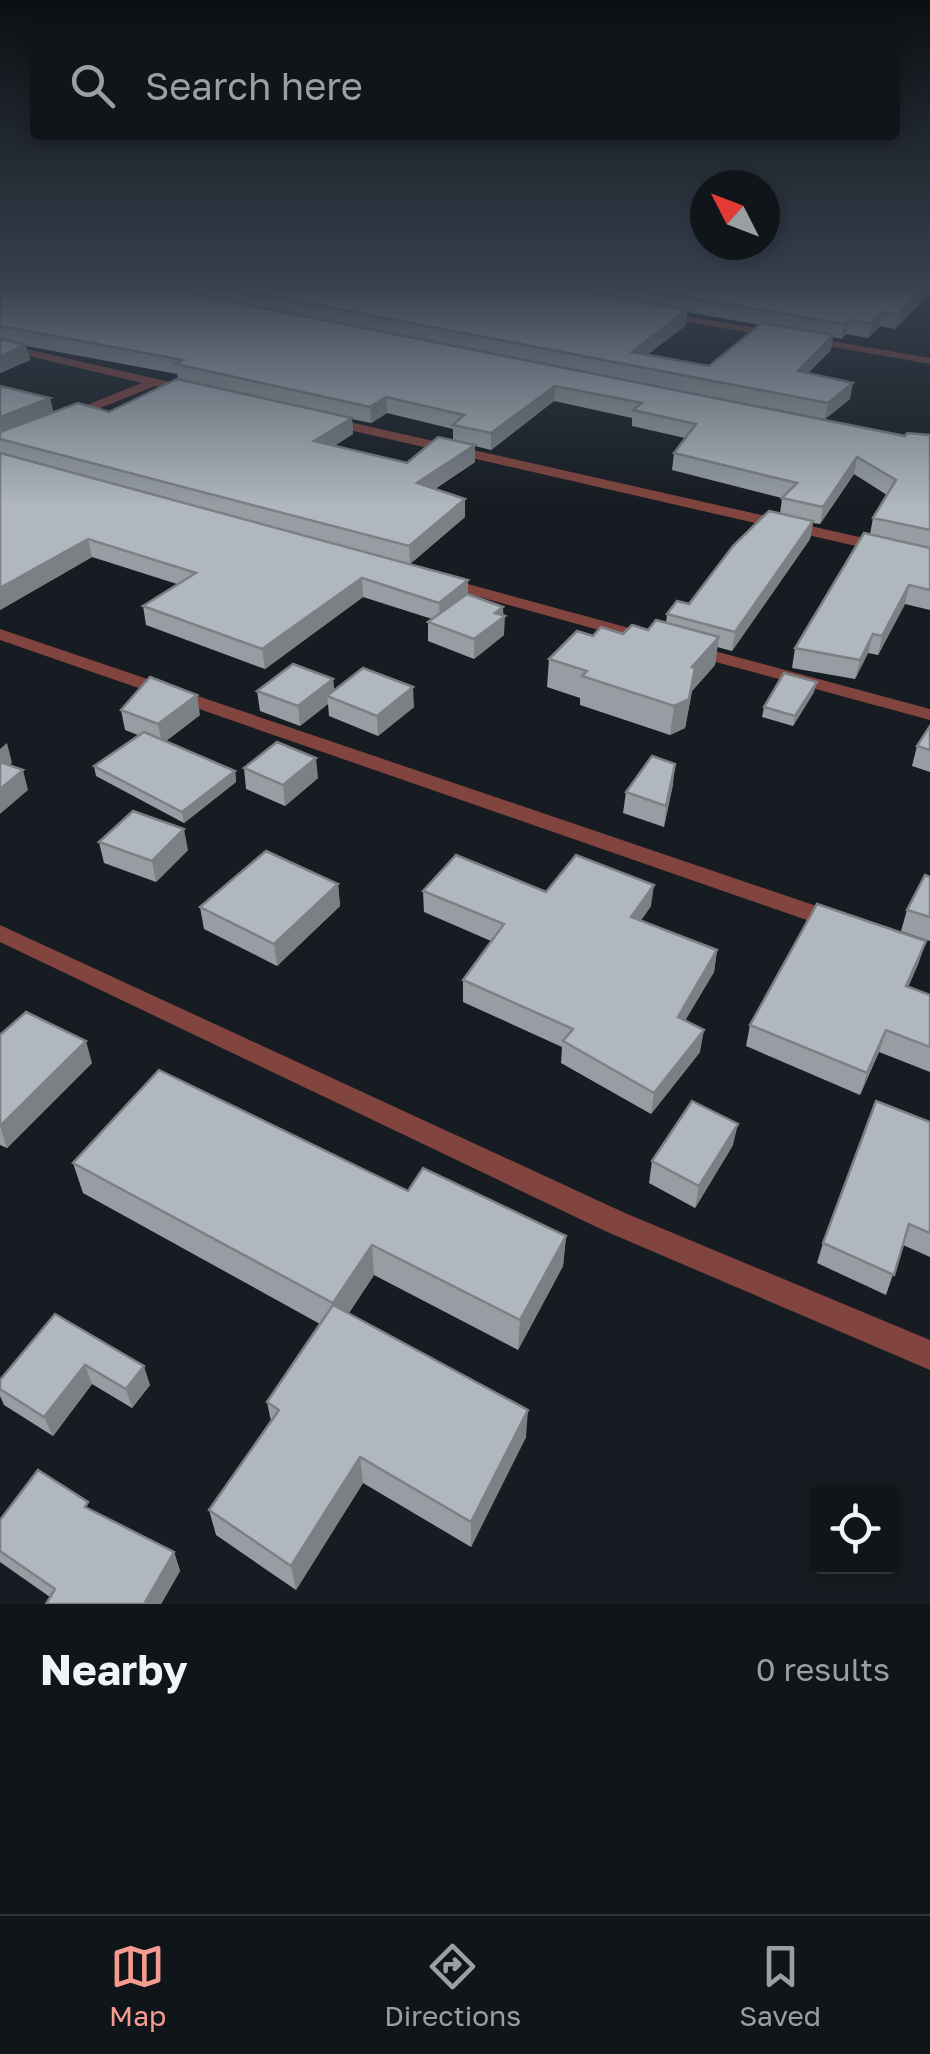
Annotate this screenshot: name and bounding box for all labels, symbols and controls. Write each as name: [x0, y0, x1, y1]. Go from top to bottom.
search box: [30, 30, 900, 140]
icon: search: [65, 58, 120, 113]
text: Search here: [145, 63, 363, 108]
north arrow: [690, 170, 780, 260]
map controls: [810, 1484, 900, 1574]
button: locate: [810, 1484, 900, 1574]
text: Nearby: [40, 1644, 188, 1694]
text: 0 results: [756, 1650, 890, 1688]
tab: Map: [109, 1939, 166, 2032]
tab: Directions: [384, 1939, 521, 2032]
tab: Saved: [739, 1939, 821, 2032]

